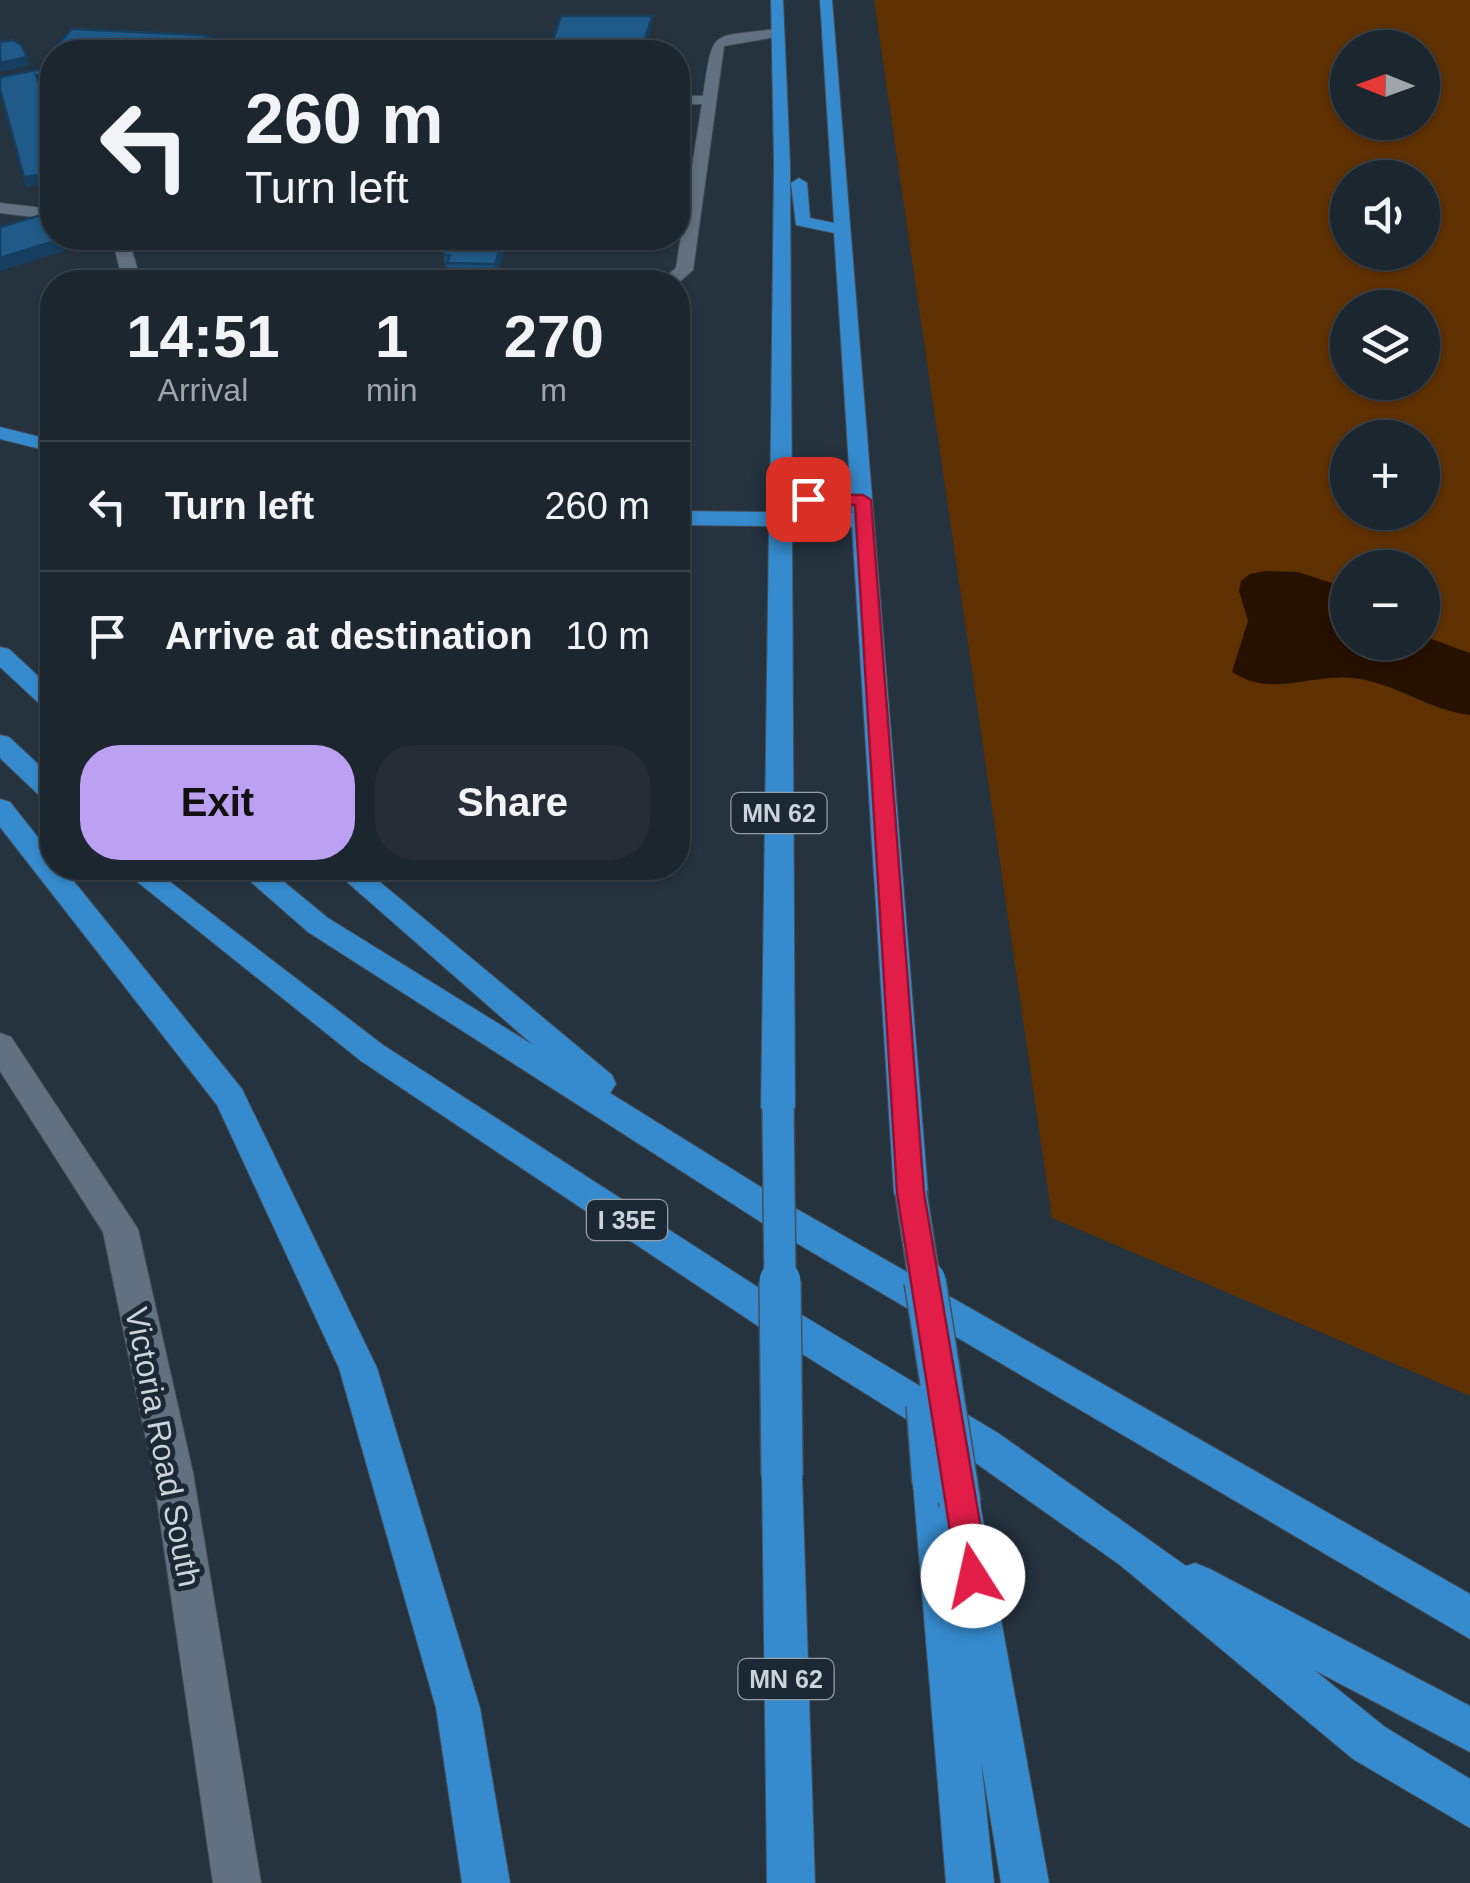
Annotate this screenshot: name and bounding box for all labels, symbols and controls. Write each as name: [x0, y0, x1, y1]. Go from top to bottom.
north arrow: [1330, 30, 1440, 140]
map controls: [1330, 30, 1440, 660]
icon: left: [80, 80, 210, 210]
text: 260 m: [245, 80, 443, 158]
button: sound: [1330, 160, 1440, 270]
text: Turn left: [245, 162, 408, 213]
button: layers: [1330, 290, 1440, 400]
text: 14:51: [126, 303, 280, 370]
text: 1: [375, 303, 408, 370]
text: 270: [504, 303, 604, 370]
text: Arrival: [158, 372, 248, 408]
text: min: [366, 372, 417, 408]
text: m: [540, 372, 567, 408]
button: +: [1330, 420, 1440, 530]
pin: [766, 457, 851, 542]
icon: arrive: [781, 472, 836, 527]
icon: left: [80, 479, 135, 534]
text: Turn left: [165, 485, 314, 527]
text: 260 m: [544, 485, 650, 527]
button: −: [1330, 550, 1440, 660]
icon: arrive: [80, 609, 135, 664]
text: Arrive at destination: [165, 615, 532, 657]
text: 10 m: [566, 615, 650, 657]
button: Exit: [80, 745, 355, 860]
button: Share: [375, 745, 650, 860]
road number: MN 62: [732, 793, 826, 833]
road number: I 35E: [587, 1200, 667, 1240]
street label: Victoria Road South: [118, 1304, 208, 1590]
position arrow: [921, 1524, 1025, 1628]
road number: MN 62: [738, 1659, 834, 1699]

